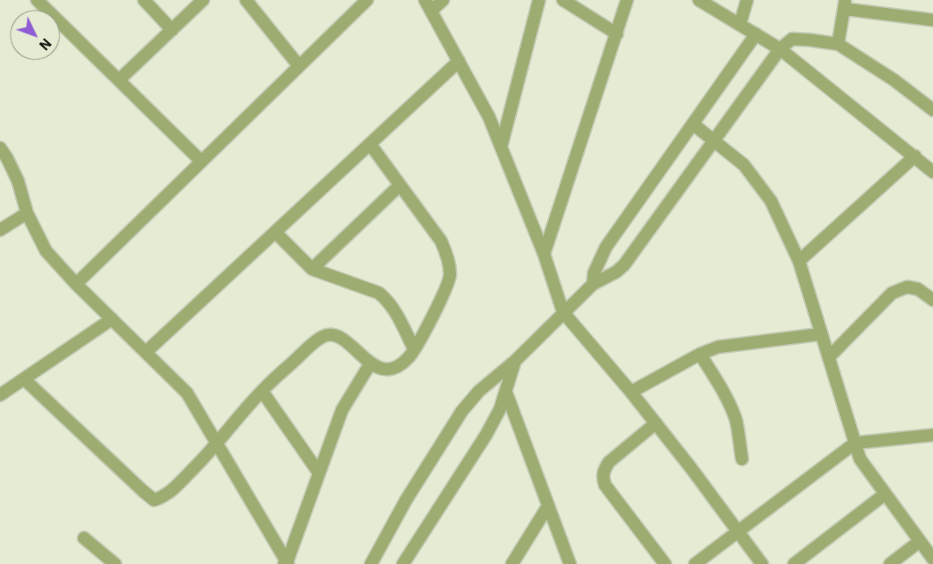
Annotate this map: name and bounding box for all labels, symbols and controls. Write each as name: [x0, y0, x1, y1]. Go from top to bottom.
north arrow: [10, 10, 60, 60]
text: N: [35, 35, 55, 54]

